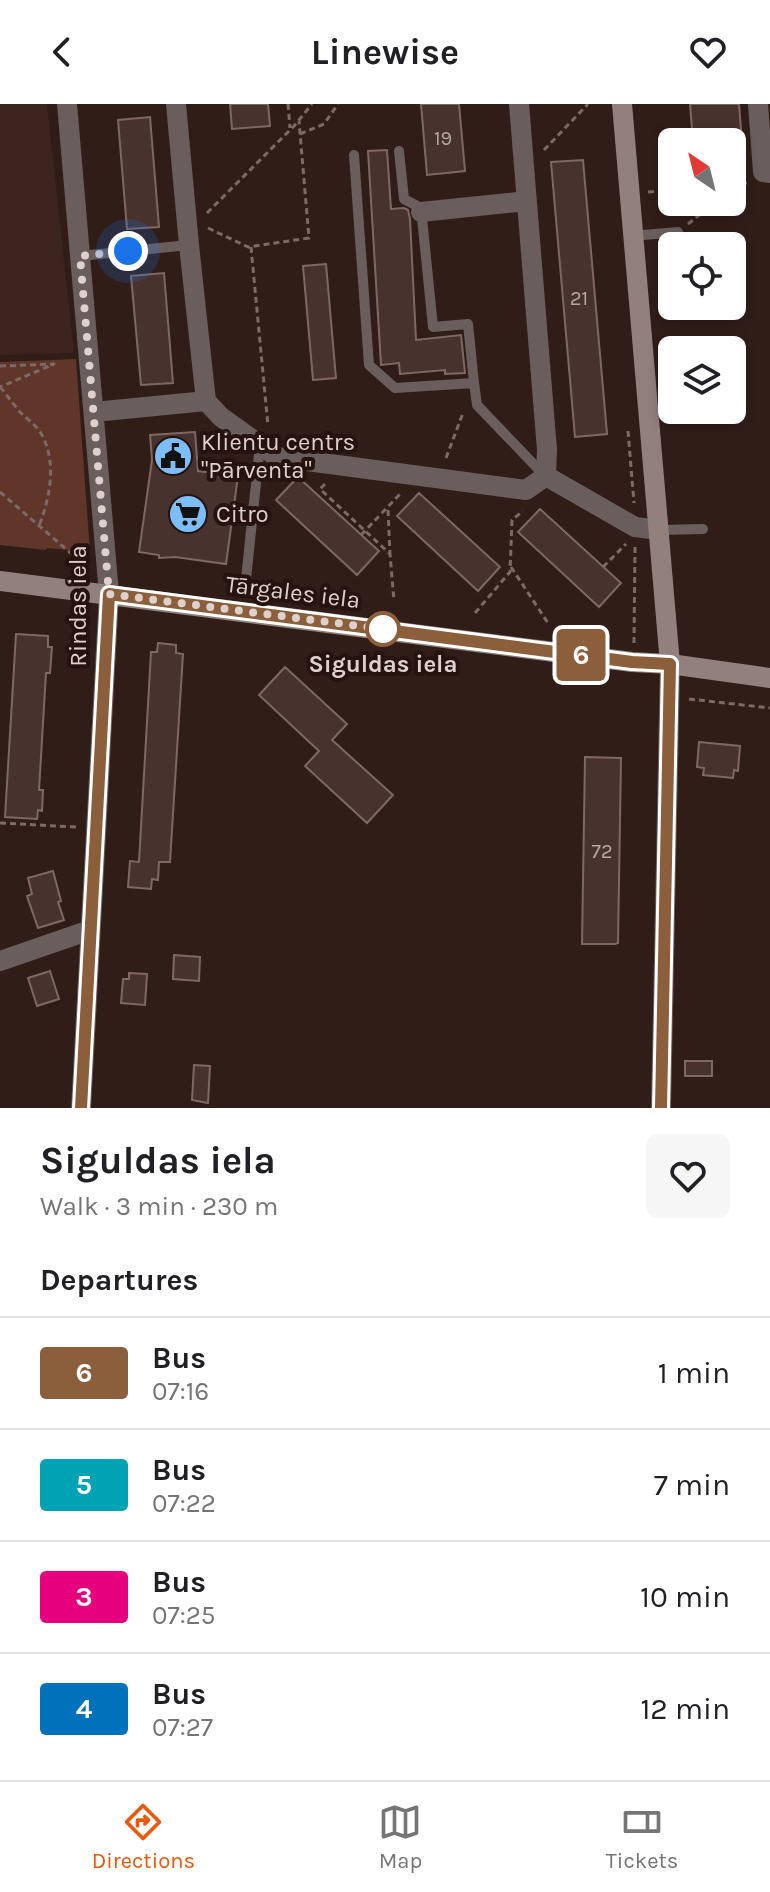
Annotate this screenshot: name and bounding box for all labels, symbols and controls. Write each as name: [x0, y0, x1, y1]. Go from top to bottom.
icon: back: [40, 30, 84, 74]
icon: heart: [686, 30, 730, 74]
text: Linewise: [311, 31, 459, 73]
house number: 19: [434, 127, 452, 150]
north arrow: [658, 128, 746, 216]
map controls: [658, 128, 746, 424]
your location: [108, 231, 148, 271]
button: locate: [658, 232, 746, 320]
house number: 21: [570, 287, 588, 310]
button: layers: [658, 336, 746, 424]
place label: Klientu centrs "Pārventa": [201, 428, 355, 484]
public building icon: Klientu centrs "Pārventa": [152, 435, 194, 477]
supermarket icon: Citro: [167, 493, 209, 535]
place label: Citro: [216, 500, 269, 528]
street label: Rindas iela: [64, 545, 92, 667]
street label: Tārgales iela: [224, 570, 362, 614]
marker: Siguldas iela: [366, 612, 400, 646]
line badge: 6: [555, 629, 607, 681]
text: 6: [573, 638, 590, 671]
place label: Siguldas iela: [309, 650, 457, 678]
house number: 72: [592, 840, 612, 863]
button: heart: [646, 1134, 730, 1218]
text: Siguldas iela: [40, 1138, 276, 1183]
text: Walk · 3 min · 230 m: [40, 1191, 278, 1222]
text: Departures: [40, 1262, 198, 1298]
text: Bus: [152, 1340, 206, 1376]
text: 1 min: [658, 1355, 730, 1391]
text: 6: [76, 1356, 93, 1389]
text: 07:16: [152, 1376, 209, 1407]
text: Bus: [152, 1452, 206, 1488]
text: 7 min: [654, 1467, 730, 1503]
text: 5: [76, 1468, 92, 1501]
text: 07:22: [152, 1488, 216, 1519]
text: Bus: [152, 1564, 206, 1600]
text: 10 min: [640, 1579, 730, 1615]
text: 3: [75, 1580, 93, 1613]
text: 07:25: [152, 1600, 215, 1631]
text: Bus: [152, 1676, 206, 1712]
text: 12 min: [640, 1691, 730, 1727]
text: 4: [76, 1692, 92, 1725]
text: 07:27: [152, 1712, 213, 1743]
tab: Directions: [92, 1800, 195, 1874]
tab: Map: [378, 1800, 422, 1874]
tab: Tickets: [606, 1800, 678, 1874]

